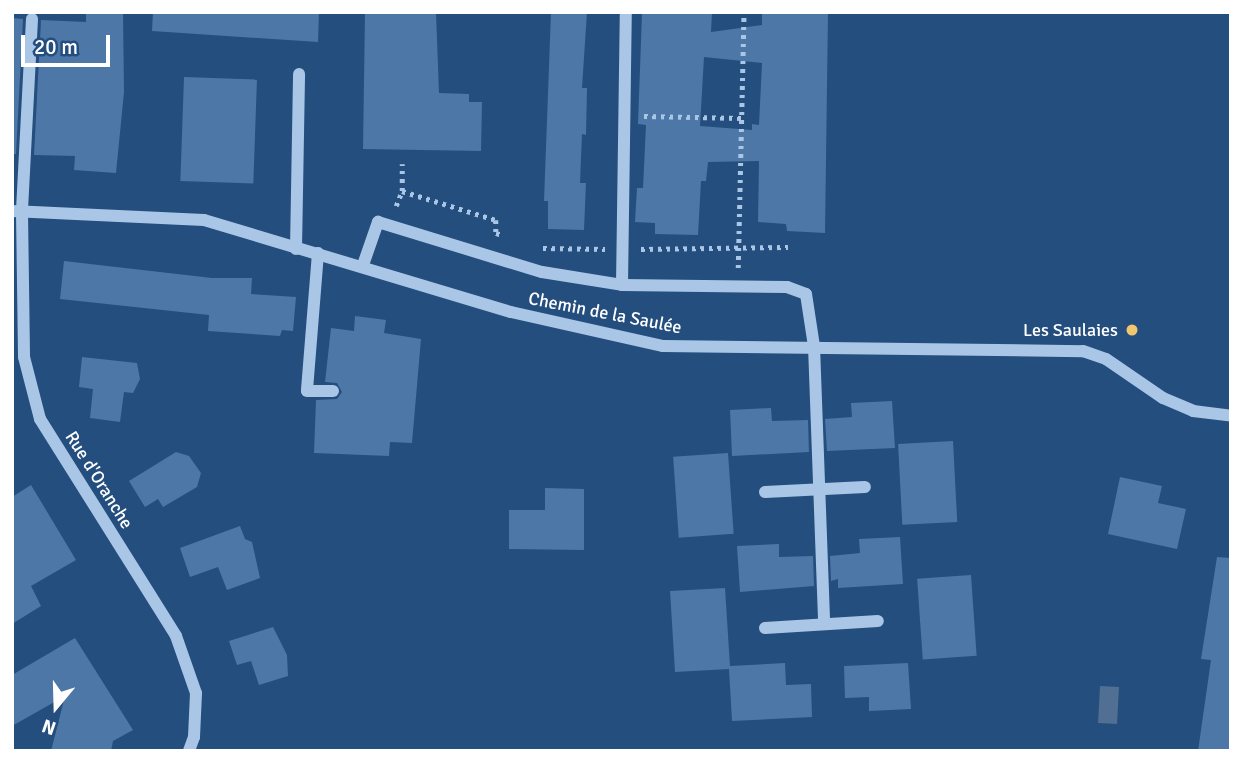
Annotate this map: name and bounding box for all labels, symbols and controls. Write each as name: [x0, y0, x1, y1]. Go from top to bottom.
scale bar: [24, 21, 114, 65]
text: 20 m: [34, 34, 78, 60]
street label: Chemin de la Saulée: [527, 288, 683, 338]
place label: Les Saulaies: [1023, 319, 1118, 341]
marker: Les Saulaies: [1124, 322, 1140, 338]
street label: Rue d'Oranche: [60, 427, 138, 533]
north arrow: [21, 672, 91, 742]
text: N: [39, 713, 59, 740]

